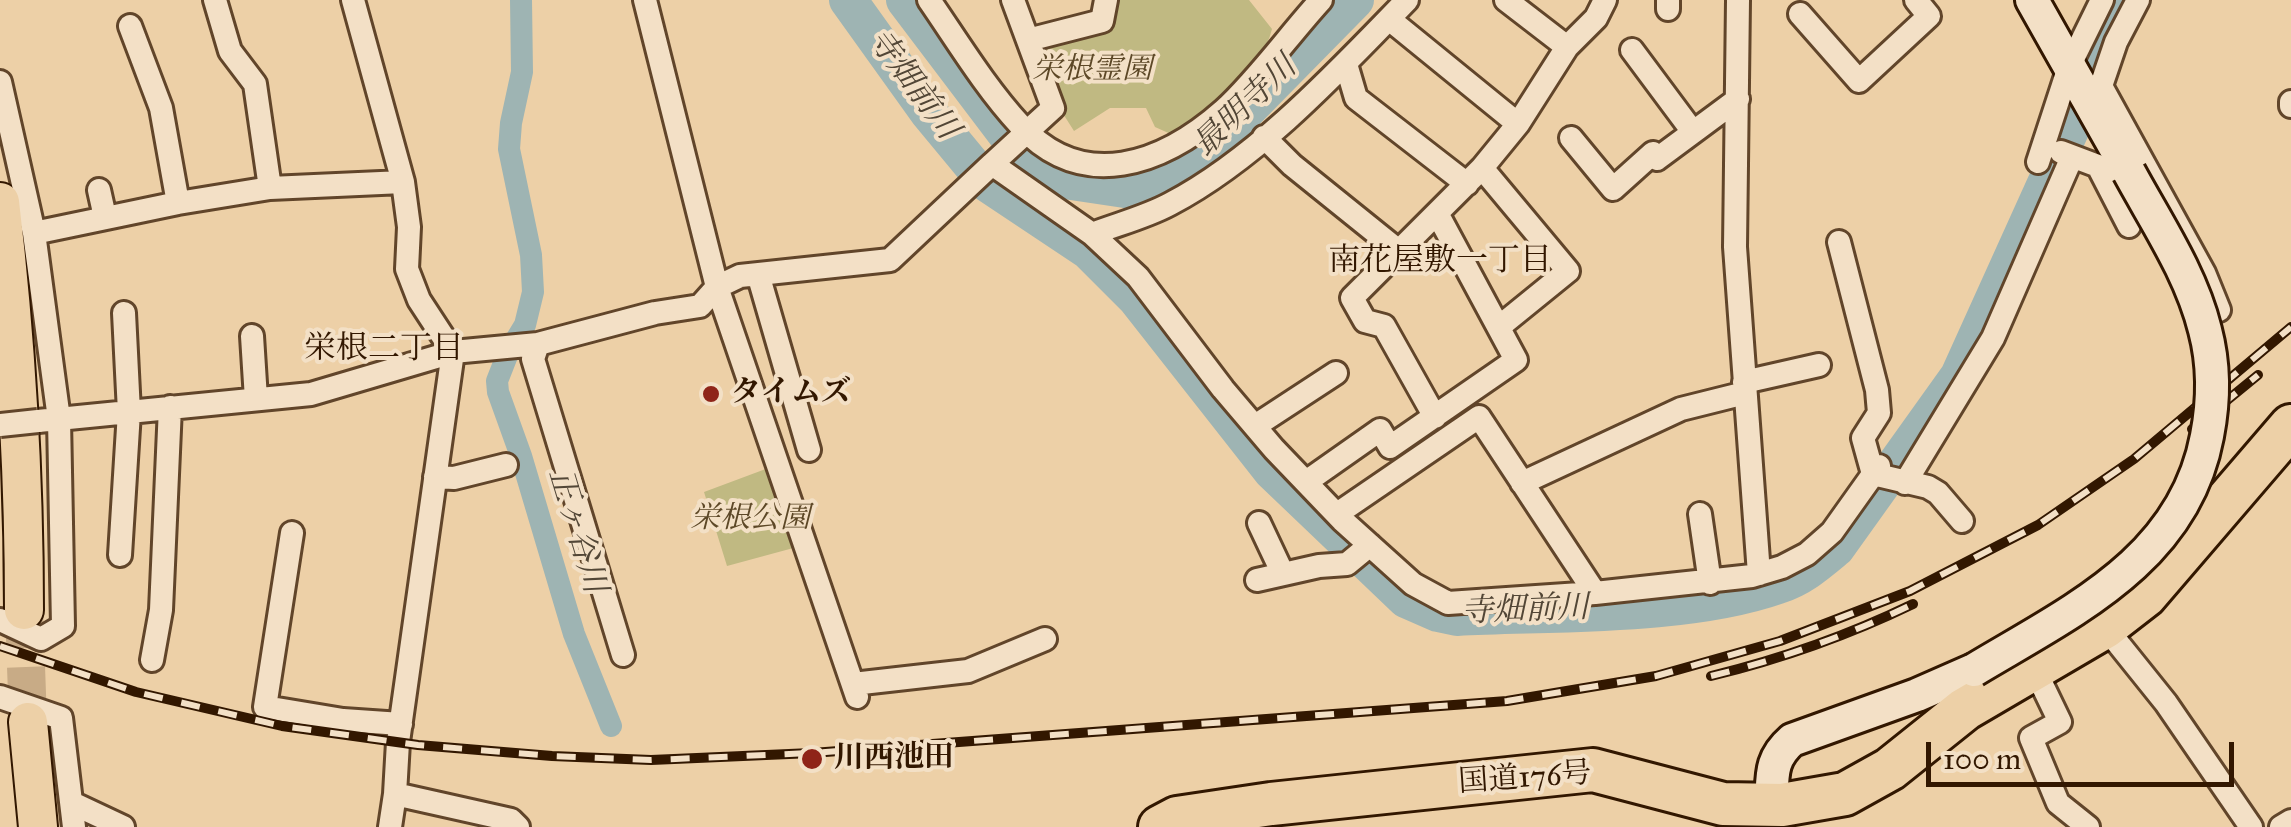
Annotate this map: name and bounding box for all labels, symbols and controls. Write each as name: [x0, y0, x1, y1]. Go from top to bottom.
water label: 寺畑前川: [858, 22, 966, 148]
water label: 最明寺川: [1187, 49, 1305, 165]
park label: 栄根霊園: [1032, 53, 1152, 89]
district label: 南花屋敷一丁目: [1328, 243, 1552, 281]
district label: 栄根二丁目: [304, 331, 464, 369]
place label: タイムズ: [731, 376, 851, 412]
marker: タイムズ: [700, 383, 722, 405]
water label: 正ヶ谷川: [539, 464, 613, 598]
park label: 栄根公園: [690, 502, 810, 538]
water label: 寺畑前川: [1460, 590, 1590, 632]
scale bar: [1931, 722, 2238, 784]
place label: 川西池田: [834, 741, 954, 777]
text: 100 m: [1943, 741, 2021, 777]
marker: 川西池田: [799, 746, 825, 772]
street label: 国道176号: [1457, 756, 1593, 802]

